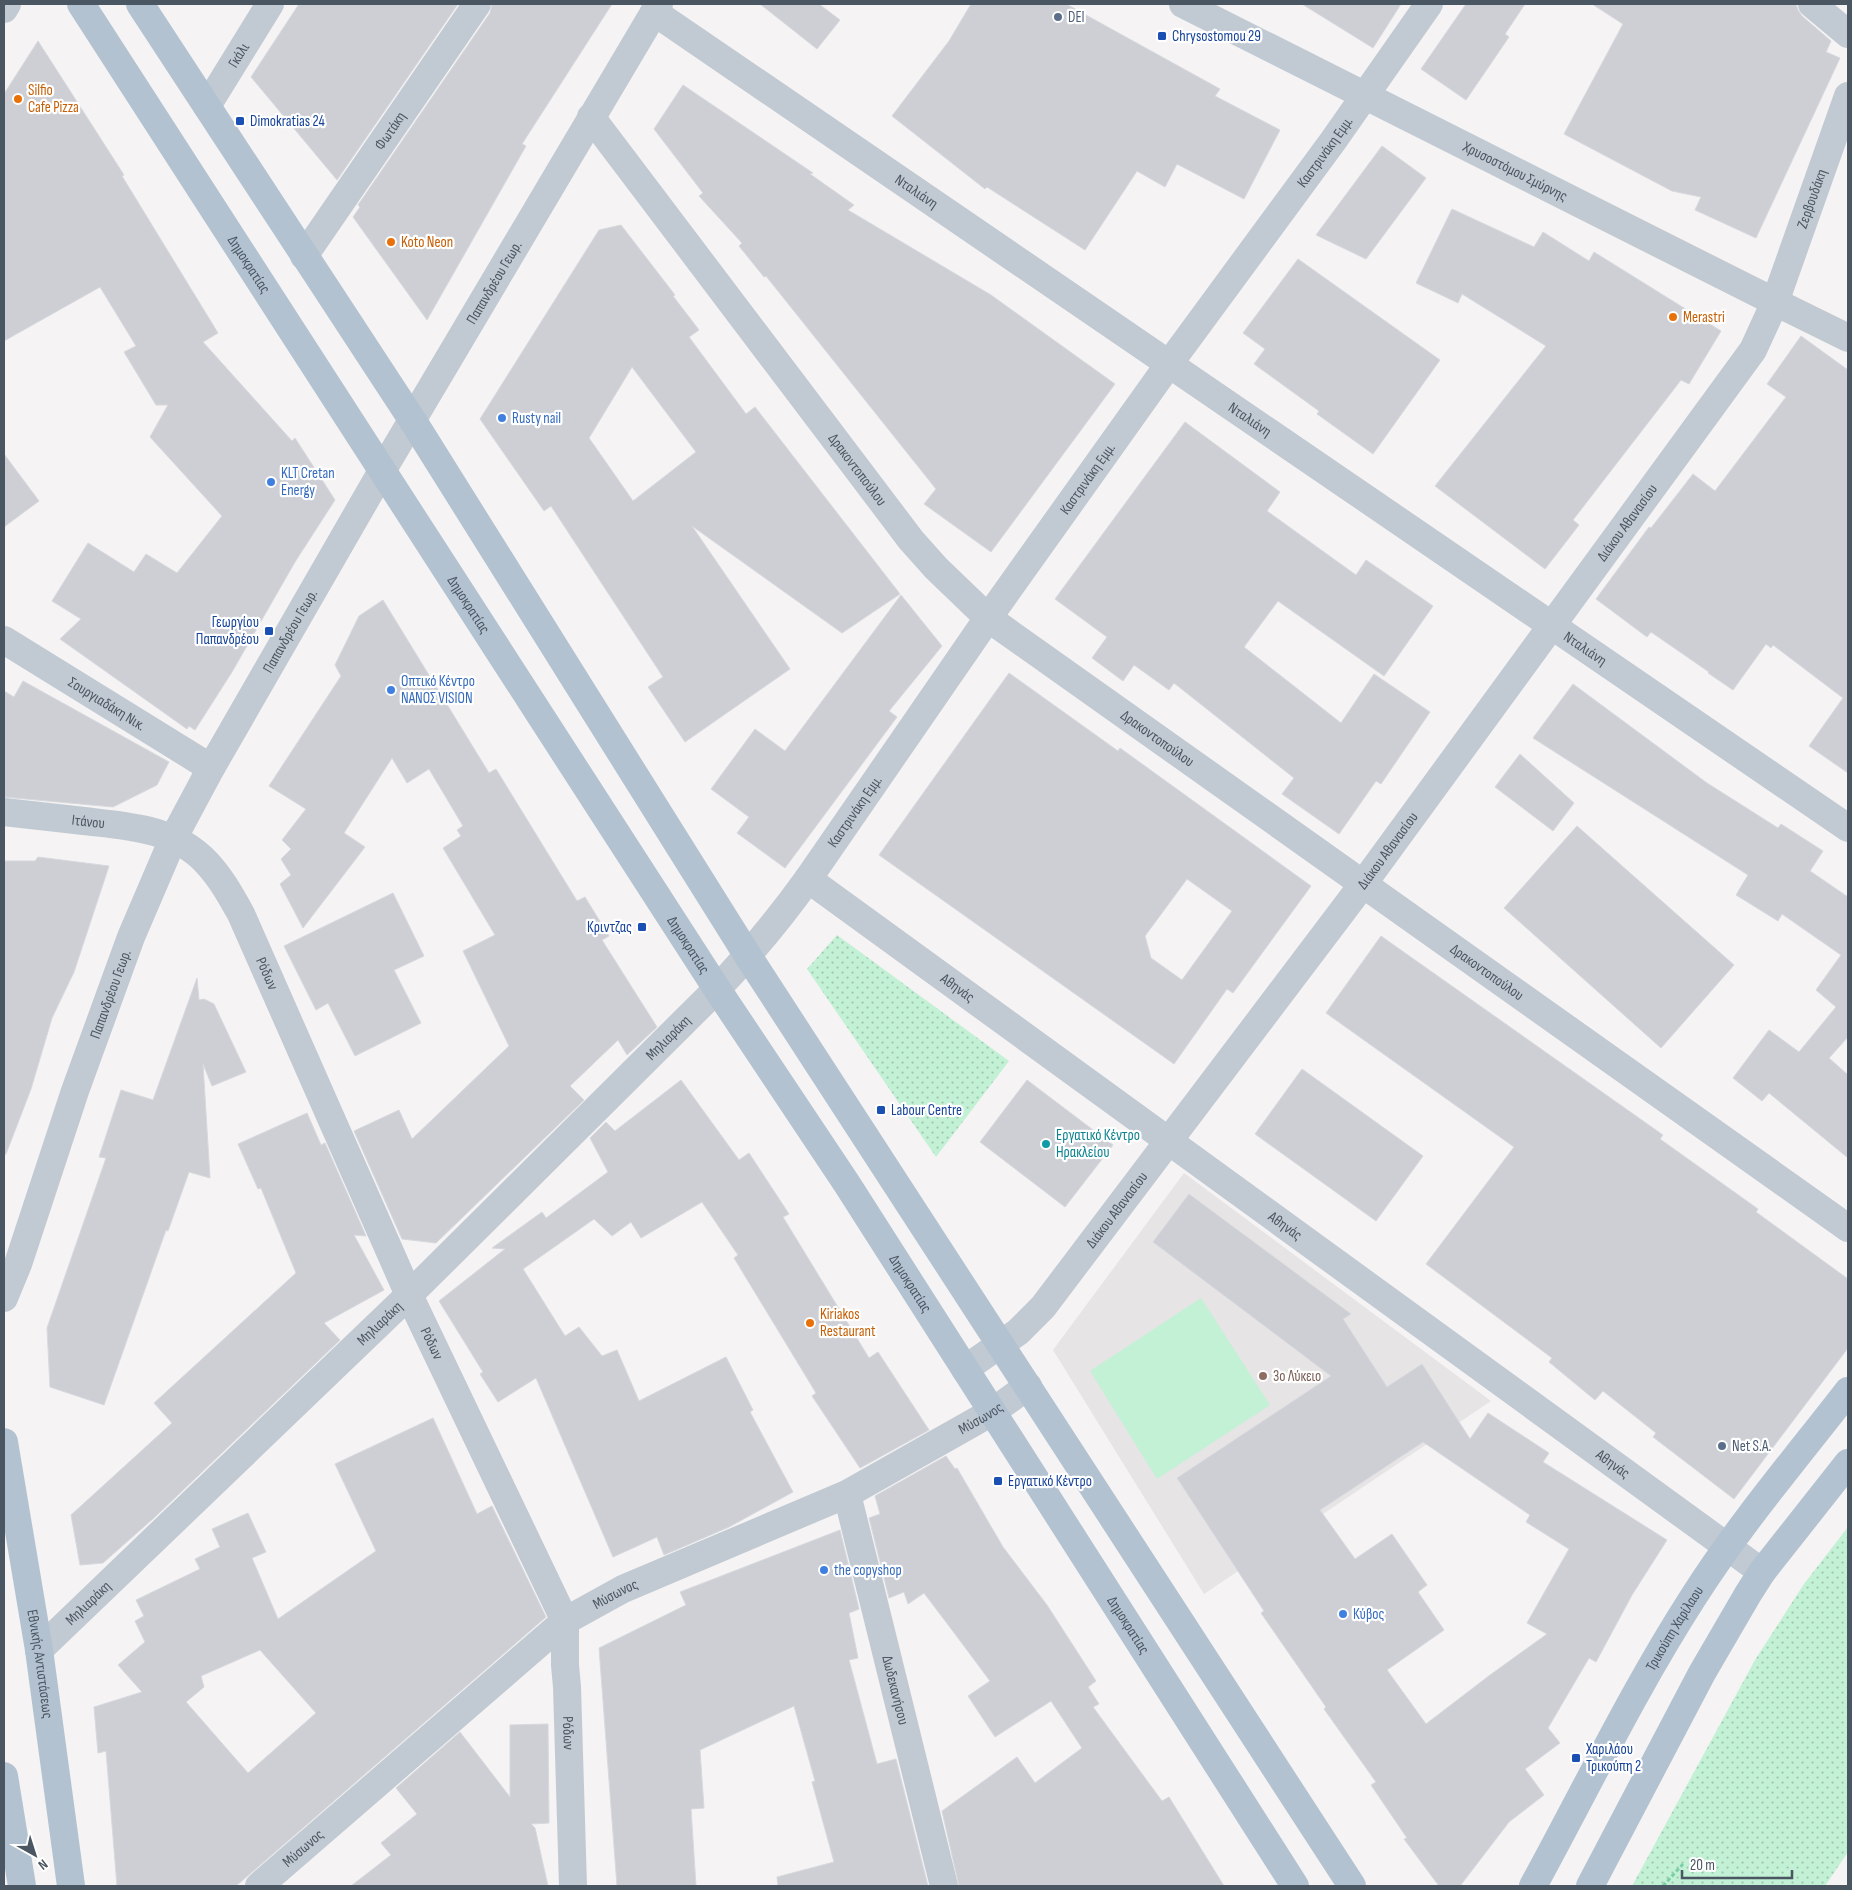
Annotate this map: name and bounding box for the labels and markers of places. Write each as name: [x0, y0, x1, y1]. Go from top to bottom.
place label: DEI: [1068, 8, 1085, 27]
marker: DEI: [1052, 11, 1064, 23]
place label: Chrysostomou 29: [1172, 27, 1261, 46]
marker: Chrysostomou 29: [1156, 30, 1168, 42]
place label: Silfio Cafe Pizza: [28, 81, 79, 117]
marker: Silfio Cafe Pizza: [12, 93, 24, 105]
place label: Dimokratias 24: [250, 112, 325, 131]
marker: Dimokratias 24: [234, 115, 246, 127]
place label: Koto Neon: [401, 233, 453, 252]
marker: Koto Neon: [385, 236, 397, 248]
place label: Merastri: [1683, 308, 1725, 327]
marker: Merastri: [1667, 311, 1679, 323]
place label: Rusty nail: [512, 409, 561, 428]
marker: Rusty nail: [496, 412, 508, 424]
place label: KLT Cretan Energy: [281, 464, 335, 500]
marker: KLT Cretan Energy: [265, 476, 277, 488]
place label: Γεωργίου Παπανδρέου: [196, 613, 259, 649]
marker: Γεωργίου Παπανδρέου: [263, 625, 275, 637]
place label: Οπτικό Κέντρο ΝΑΝΟΣ VISION: [401, 672, 475, 708]
marker: Οπτικό Κέντρο ΝΑΝΟΣ VISION: [385, 684, 397, 696]
place label: Κριντζας: [587, 918, 632, 937]
marker: Κριντζας: [636, 921, 648, 933]
place label: Labour Centre: [891, 1101, 962, 1120]
marker: Labour Centre: [875, 1104, 887, 1116]
place label: Εργατικό Κέντρο Ηρακλείου: [1056, 1126, 1140, 1162]
marker: Εργατικό Κέντρο Ηρακλείου: [1040, 1138, 1052, 1150]
place label: Kiriakos Restaurant: [820, 1305, 876, 1341]
marker: Kiriakos Restaurant: [804, 1317, 816, 1329]
place label: 3ο Λύκειο: [1273, 1367, 1321, 1386]
marker: 3ο Λύκειο: [1257, 1370, 1269, 1382]
place label: Net S.A.: [1732, 1437, 1772, 1456]
marker: Net S.A.: [1716, 1440, 1728, 1452]
place label: Εργατικό Κέντρο: [1008, 1472, 1092, 1491]
marker: Εργατικό Κέντρο: [992, 1475, 1004, 1487]
place label: the copyshop: [834, 1561, 902, 1580]
marker: the copyshop: [818, 1564, 830, 1576]
place label: Κύβος: [1353, 1605, 1384, 1624]
marker: Κύβος: [1337, 1608, 1349, 1620]
place label: Χαριλάου Τρικούπη 2: [1585, 1740, 1641, 1776]
marker: Χαριλάου Τρικούπη 2: [1570, 1752, 1582, 1764]

